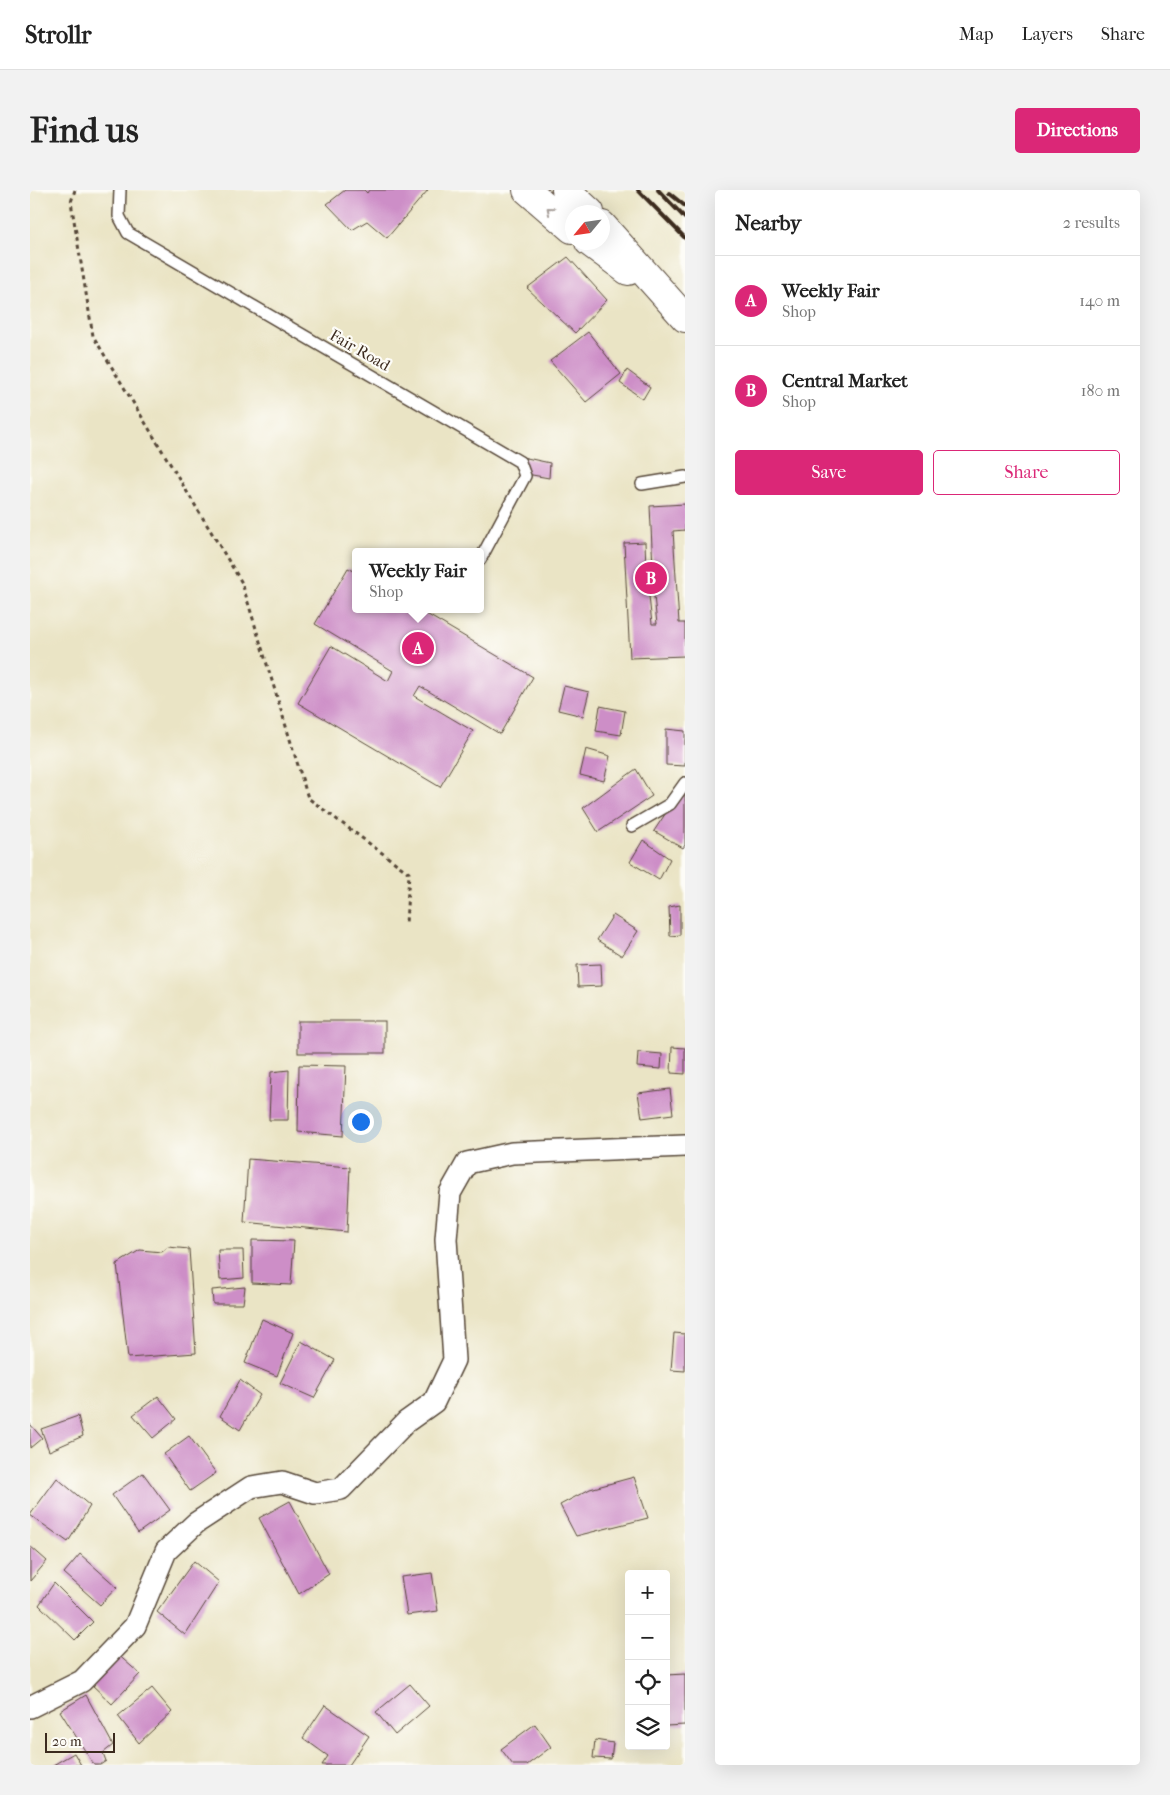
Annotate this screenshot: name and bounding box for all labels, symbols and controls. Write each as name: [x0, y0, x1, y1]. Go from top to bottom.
text: Strollr: [25, 21, 92, 49]
text: Map: [959, 24, 993, 45]
text: Layers: [1021, 24, 1073, 45]
text: Share: [1101, 24, 1145, 45]
button: Directions: [1015, 108, 1140, 153]
text: Find us: [30, 110, 139, 151]
north arrow: [565, 205, 610, 250]
one-way arrow: [546, 206, 555, 215]
text: Nearby: [735, 211, 801, 235]
text: 2 results: [1063, 213, 1120, 232]
text: Weekly Fair: [782, 280, 880, 302]
text: A: [746, 291, 756, 310]
text: 140 m: [1079, 291, 1120, 310]
text: Shop: [782, 302, 816, 321]
street label: Fair Road: [326, 325, 394, 375]
text: Central Market: [782, 370, 908, 392]
text: B: [746, 381, 756, 400]
text: 180 m: [1081, 381, 1120, 400]
text: Shop: [782, 392, 816, 411]
button: Save: [735, 450, 923, 495]
button: Share: [933, 450, 1120, 495]
popup: [352, 548, 484, 613]
pin: B: [635, 559, 667, 597]
text: Weekly Fair: [369, 560, 467, 582]
text: Shop: [369, 582, 403, 601]
pin: A: [402, 629, 434, 667]
your location: [348, 1109, 374, 1135]
map controls: [625, 1570, 670, 1750]
button: +: [625, 1570, 670, 1615]
button: −: [625, 1615, 670, 1660]
button: locate: [625, 1660, 670, 1705]
button: layers: [625, 1705, 670, 1750]
scale bar: [45, 1730, 115, 1753]
text: 20 m: [52, 1733, 82, 1750]

